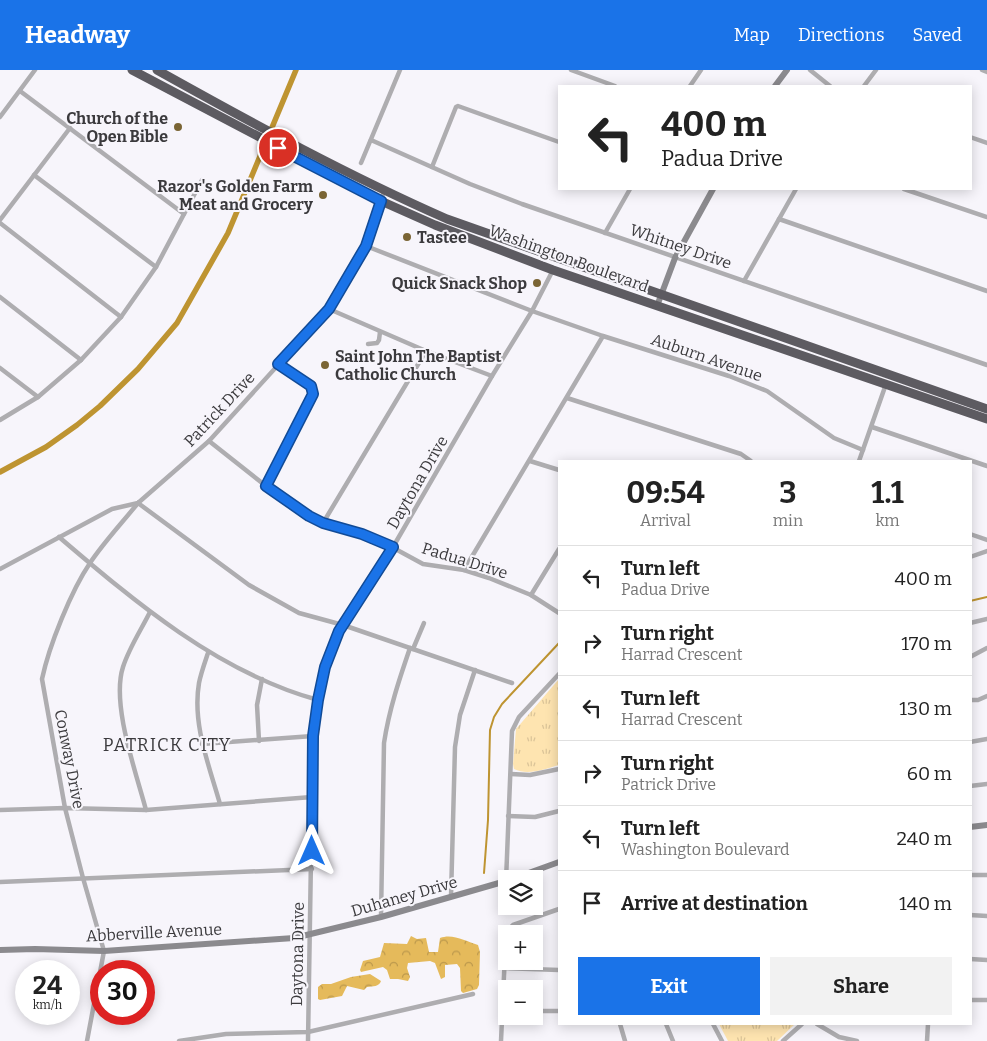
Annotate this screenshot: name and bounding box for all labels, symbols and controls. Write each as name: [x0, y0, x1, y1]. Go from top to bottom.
text: Headway: [25, 21, 130, 49]
text: Map: [734, 24, 770, 46]
text: Directions: [798, 24, 885, 46]
text: Saved: [913, 24, 962, 46]
text: 400 m: [661, 103, 766, 145]
icon: left: [578, 105, 643, 170]
place label: Church of the Open Bible: [66, 109, 168, 146]
marker: Church of the Open Bible: [172, 121, 184, 133]
pin: [257, 127, 299, 169]
icon: arrive: [264, 134, 292, 162]
text: Padua Drive: [661, 145, 783, 172]
place label: Razor's Golden Farm Meat and Grocery: [157, 177, 314, 214]
marker: Razor's Golden Farm Meat and Grocery: [317, 189, 329, 201]
street label: Whitney Drive: [627, 220, 734, 273]
street label: Washington Boulevard: [486, 221, 652, 296]
place label: Tastee: [417, 228, 467, 247]
marker: Tastee: [401, 231, 413, 243]
place label: Quick Snack Shop: [392, 274, 527, 293]
marker: Quick Snack Shop: [531, 277, 543, 289]
street label: Auburn Avenue: [649, 330, 765, 385]
place label: Saint John The Baptist Catholic Church: [335, 347, 502, 384]
marker: Saint John The Baptist Catholic Church: [319, 359, 331, 371]
street label: Patrick Drive: [180, 368, 259, 451]
street label: Daytona Drive: [383, 432, 452, 532]
text: 09:54: [626, 475, 705, 511]
text: 3: [779, 475, 797, 511]
text: 1.1: [871, 475, 904, 511]
text: Arrival: [640, 511, 691, 530]
text: min: [773, 511, 803, 530]
text: km: [875, 511, 900, 530]
street label: Padua Drive: [420, 538, 510, 583]
text: Turn left: [621, 557, 700, 580]
icon: left: [578, 564, 606, 592]
text: 400 m: [895, 567, 952, 590]
text: Padua Drive: [621, 580, 710, 599]
text: Turn right: [621, 622, 714, 645]
icon: right: [578, 629, 606, 657]
text: 170 m: [901, 632, 952, 655]
text: Harrad Crescent: [621, 645, 743, 664]
text: Turn left: [621, 687, 700, 710]
icon: left: [578, 694, 606, 722]
text: 130 m: [899, 697, 952, 720]
street label: Conway Drive: [51, 708, 88, 810]
text: Harrad Crescent: [621, 710, 743, 729]
district label: PATRICK CITY: [103, 734, 231, 756]
text: Turn right: [621, 752, 714, 775]
icon: right: [578, 759, 606, 787]
text: 60 m: [907, 762, 952, 785]
text: Patrick Drive: [621, 775, 716, 794]
text: Turn left: [621, 817, 700, 840]
position arrow: [285, 824, 337, 876]
icon: left: [578, 824, 606, 852]
text: 240 m: [896, 827, 952, 850]
text: Washington Boulevard: [621, 840, 790, 859]
map controls: [498, 870, 543, 1025]
button: layers: [498, 870, 543, 915]
street label: Duhaney Drive: [349, 872, 459, 921]
icon: arrive: [578, 889, 606, 917]
text: Arrive at destination: [621, 892, 808, 915]
text: 140 m: [899, 892, 952, 915]
street label: Daytona Drive: [287, 902, 308, 1006]
street label: Abberville Avenue: [86, 919, 222, 946]
button: +: [498, 925, 543, 970]
button: Exit: [578, 957, 760, 1015]
button: Share: [770, 957, 952, 1015]
speed limit sign: 30: [90, 960, 155, 1025]
text: 24: [33, 971, 62, 1001]
button: −: [498, 980, 543, 1025]
text: km/h: [33, 998, 62, 1012]

